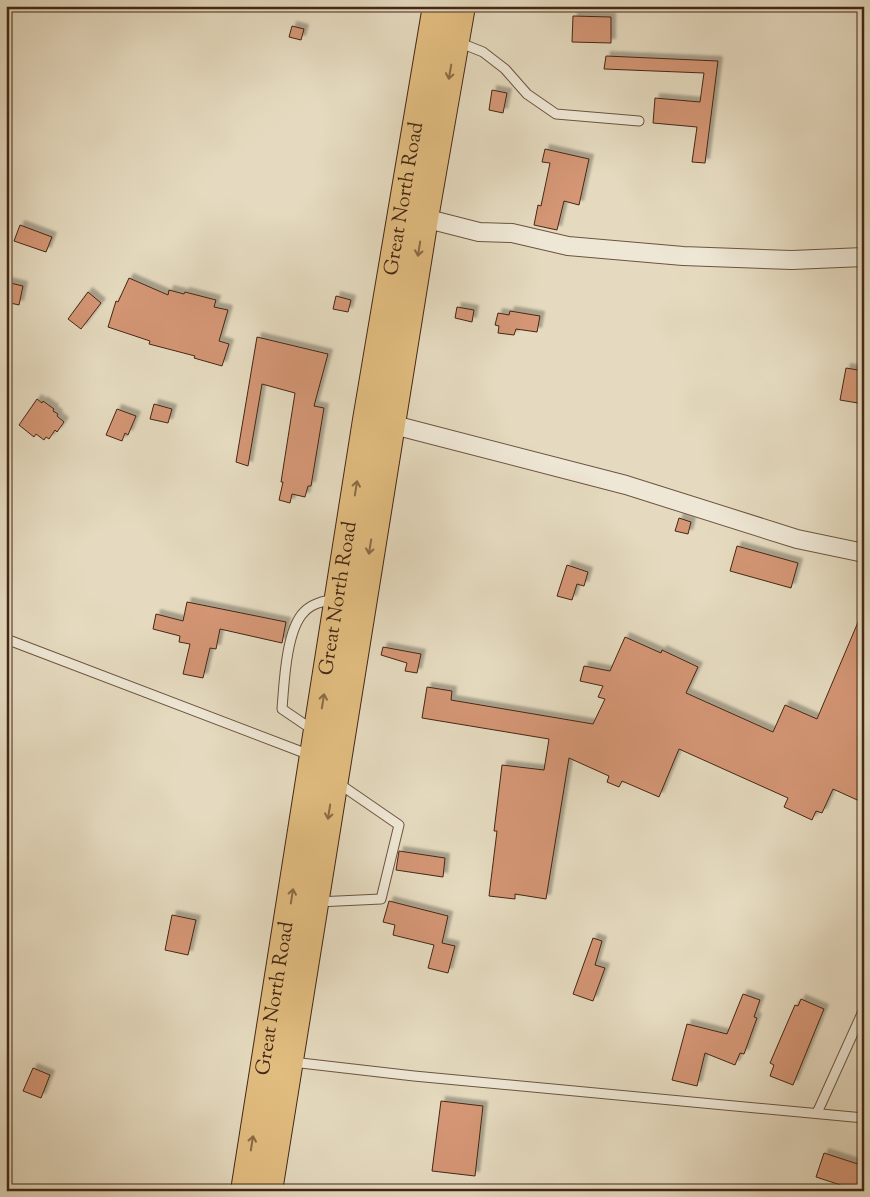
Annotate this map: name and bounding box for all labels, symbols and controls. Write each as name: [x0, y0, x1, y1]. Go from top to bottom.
one-way arrow: [444, 63, 454, 79]
street label: Great North Road: [377, 120, 432, 278]
one-way arrow: [413, 240, 423, 256]
one-way arrow: [352, 481, 362, 497]
street label: Great North Road: [312, 519, 365, 677]
one-way arrow: [365, 539, 375, 555]
one-way arrow: [318, 693, 328, 709]
one-way arrow: [323, 803, 333, 819]
one-way arrow: [287, 888, 297, 904]
street label: Great North Road: [249, 919, 302, 1077]
one-way arrow: [248, 1135, 258, 1151]

